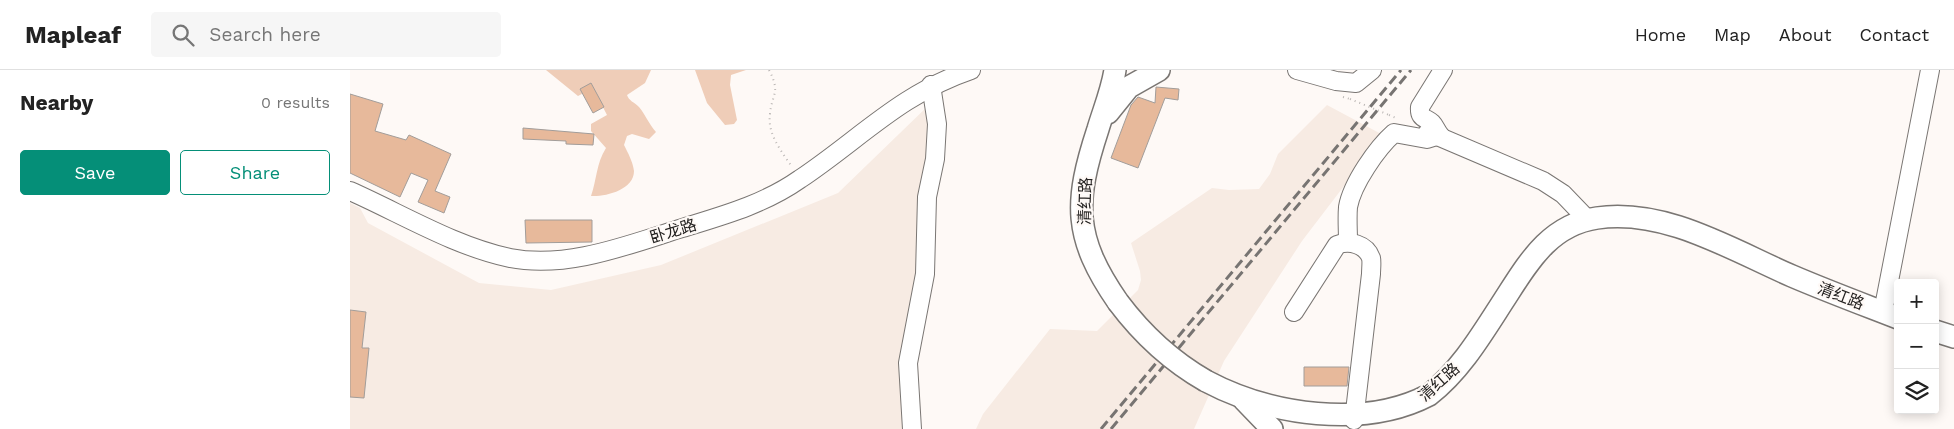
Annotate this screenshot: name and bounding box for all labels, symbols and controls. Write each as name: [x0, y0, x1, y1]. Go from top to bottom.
search box: [151, 12, 501, 57]
text: Mapleaf: [25, 21, 121, 49]
icon: search: [169, 21, 197, 49]
text: Search here: [209, 23, 321, 46]
text: Home: [1635, 24, 1686, 45]
text: Map: [1714, 24, 1751, 45]
text: About: [1779, 24, 1831, 45]
text: Contact: [1859, 24, 1929, 45]
text: Nearby: [20, 90, 93, 115]
text: 0 results: [261, 93, 330, 112]
button: Save: [20, 150, 170, 195]
button: Share: [180, 150, 330, 195]
street label: 清红路: [1075, 177, 1095, 225]
street label: 卧龙路: [647, 215, 699, 247]
street label: 清红路: [1815, 279, 1867, 313]
map controls: [1894, 279, 1939, 414]
button: +: [1894, 279, 1939, 324]
button: −: [1894, 324, 1939, 369]
street label: 清红路: [1415, 359, 1463, 405]
button: layers: [1894, 369, 1939, 414]

